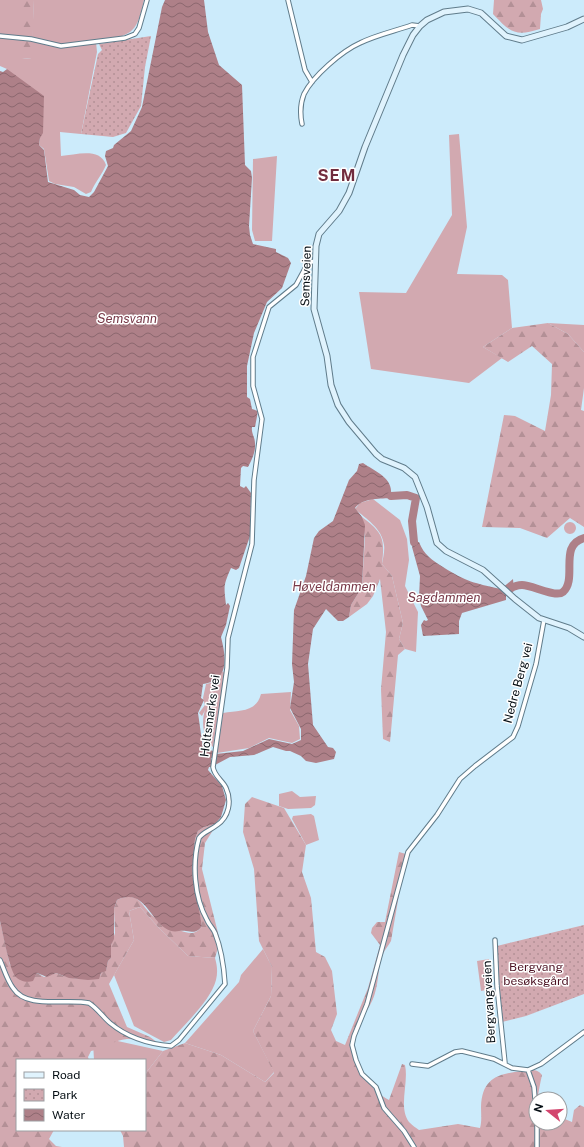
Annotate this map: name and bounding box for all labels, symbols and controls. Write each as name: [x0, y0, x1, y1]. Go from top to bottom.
district label: SEM: [318, 166, 356, 185]
street label: Semsveien: [298, 245, 314, 307]
water label: Semsvann: [97, 311, 157, 326]
water label: Høveldammen: [292, 579, 376, 594]
water label: Sagdammen: [407, 590, 481, 605]
street label: Nedre Berg vei: [501, 641, 535, 725]
street label: Holtsmarks vei: [197, 674, 223, 758]
street label: Bergvangveien: [480, 960, 498, 1044]
park label: Bergvang besøksgård: [503, 960, 569, 988]
legend: [16, 1059, 146, 1131]
text: Road: [52, 1068, 80, 1082]
text: Park: [52, 1088, 78, 1102]
north arrow: [528, 1091, 568, 1131]
text: N: [531, 1102, 545, 1114]
text: Water: [52, 1108, 86, 1122]

